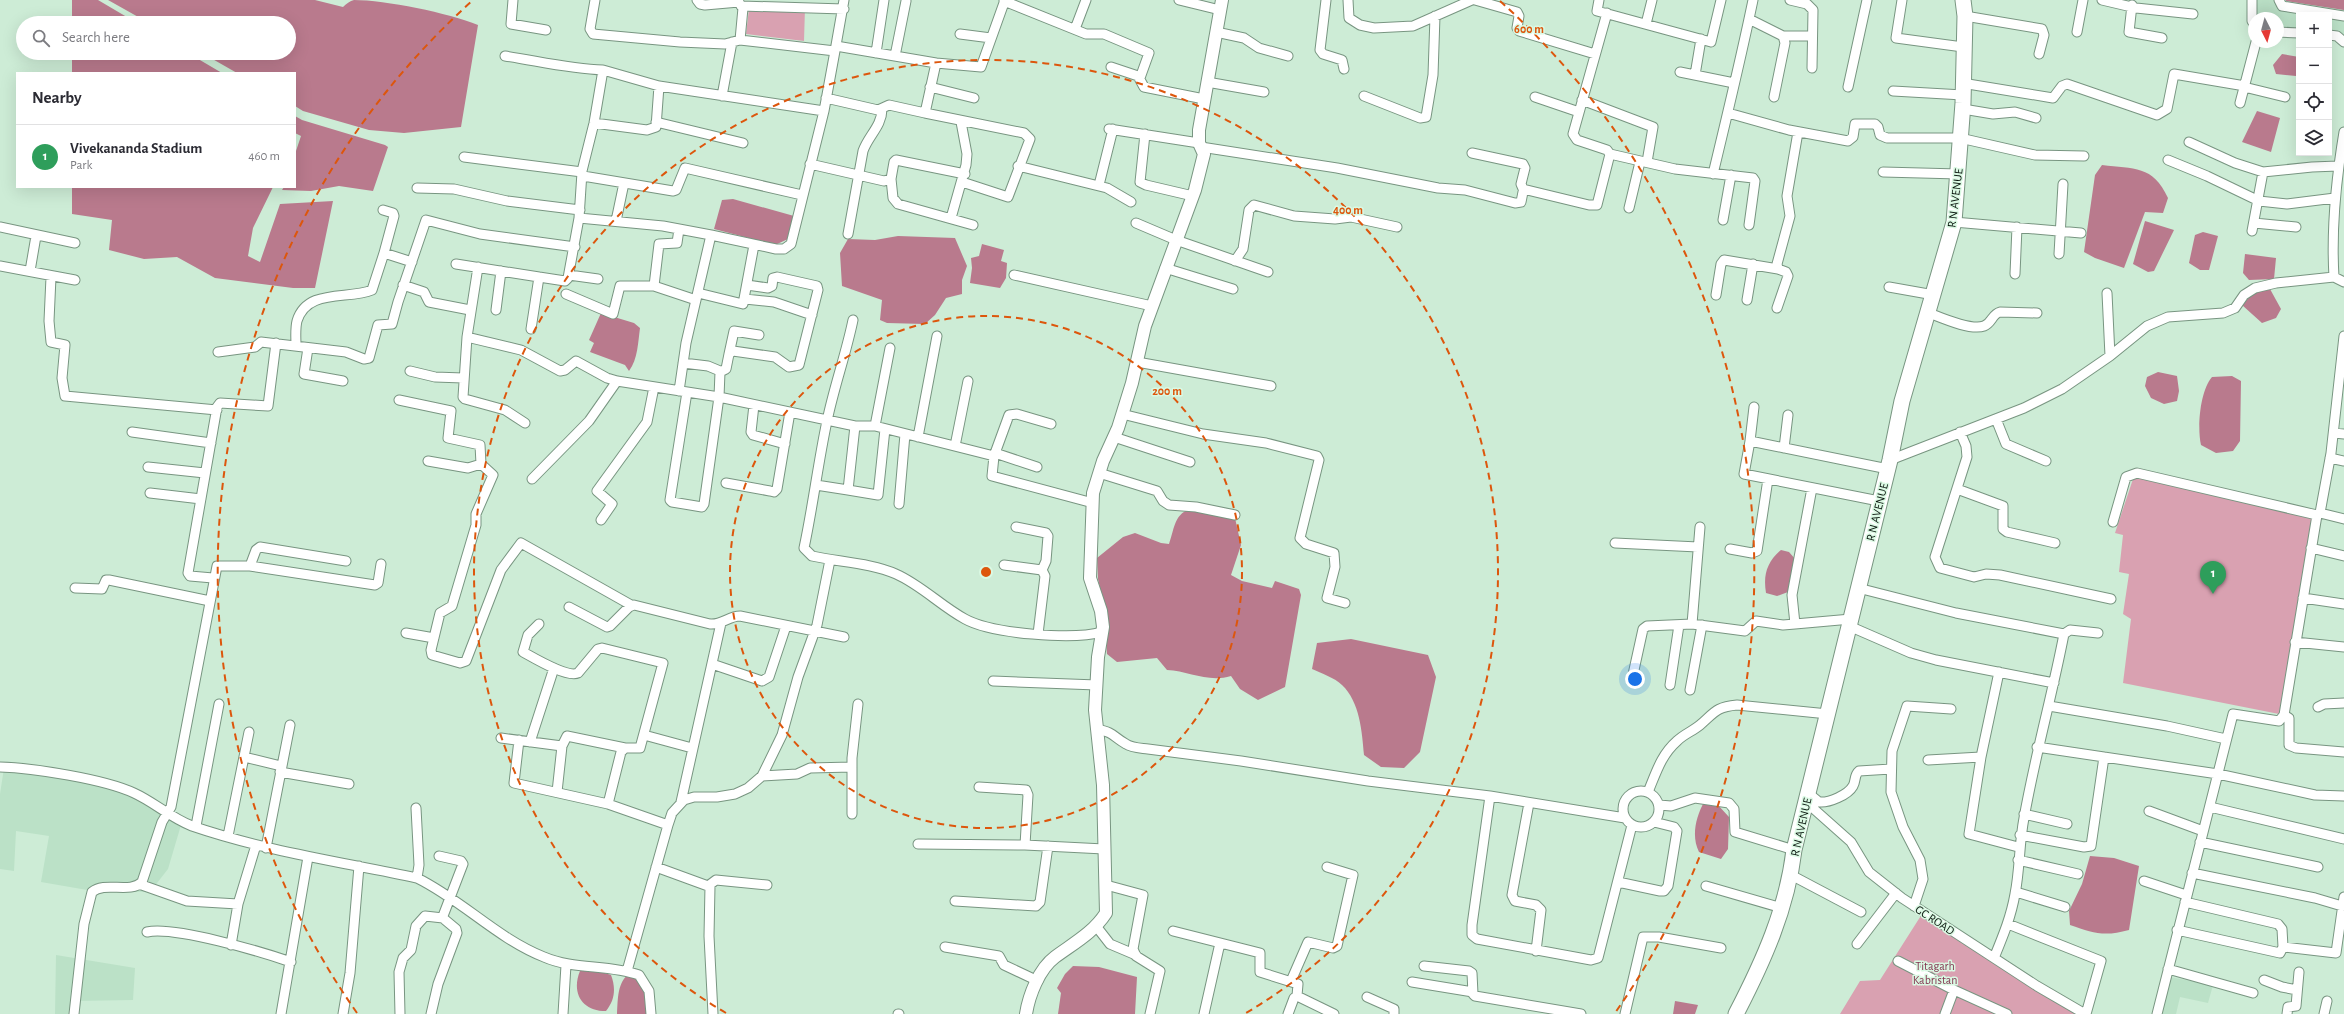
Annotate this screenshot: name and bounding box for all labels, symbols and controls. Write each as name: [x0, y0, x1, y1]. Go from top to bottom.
north arrow: [2248, 12, 2284, 48]
map controls: [2296, 12, 2332, 156]
button: +: [2296, 12, 2332, 48]
search box: [16, 16, 296, 60]
text: 600 m: [1514, 23, 1544, 35]
icon: search: [30, 27, 52, 49]
text: Search here: [62, 30, 130, 45]
button: −: [2296, 48, 2332, 84]
button: locate: [2296, 84, 2332, 120]
text: Nearby: [32, 89, 82, 106]
button: layers: [2296, 120, 2332, 156]
text: Vivekananda Stadium: [70, 141, 202, 156]
text: 1: [43, 150, 47, 163]
text: 460 m: [248, 150, 280, 163]
text: Park: [70, 159, 92, 172]
street label: R N AVENUE: [1945, 168, 1965, 228]
text: 400 m: [1333, 204, 1363, 216]
text: 200 m: [1152, 385, 1182, 397]
street label: R N AVENUE: [1864, 481, 1890, 542]
pin: 1: [2200, 561, 2226, 594]
centre of rings: [979, 565, 993, 579]
your location: [1625, 669, 1645, 689]
street label: R N AVENUE: [1788, 796, 1814, 857]
street label: GC ROAD: [1913, 903, 1957, 937]
park label: Titagarh Kabristan: [1913, 960, 1957, 986]

